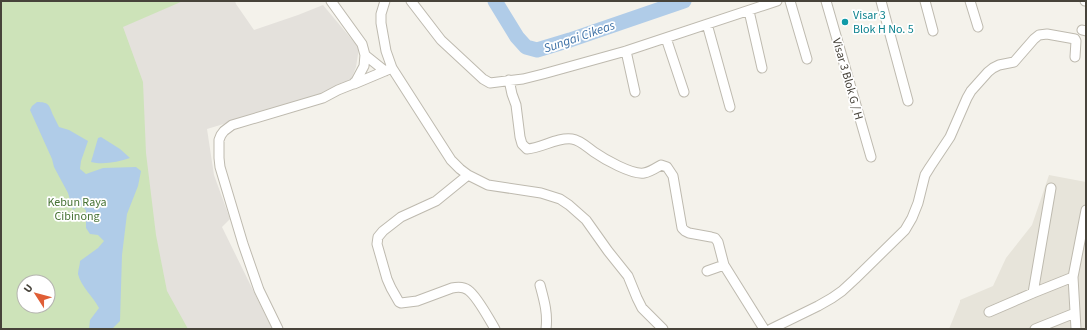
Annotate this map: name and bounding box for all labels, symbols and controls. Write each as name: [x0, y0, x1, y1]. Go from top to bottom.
place label: Visar 3 Blok H No. 5: [853, 7, 914, 38]
water label: Sungai Cikeas: [541, 16, 617, 58]
marker: Visar 3 Blok H No. 5: [840, 17, 850, 27]
street label: Visar 3 Blok G / H: [828, 36, 867, 122]
park label: Kebun Raya Cibinong: [47, 194, 107, 225]
north arrow: [16, 274, 56, 314]
text: U: [20, 281, 37, 296]

